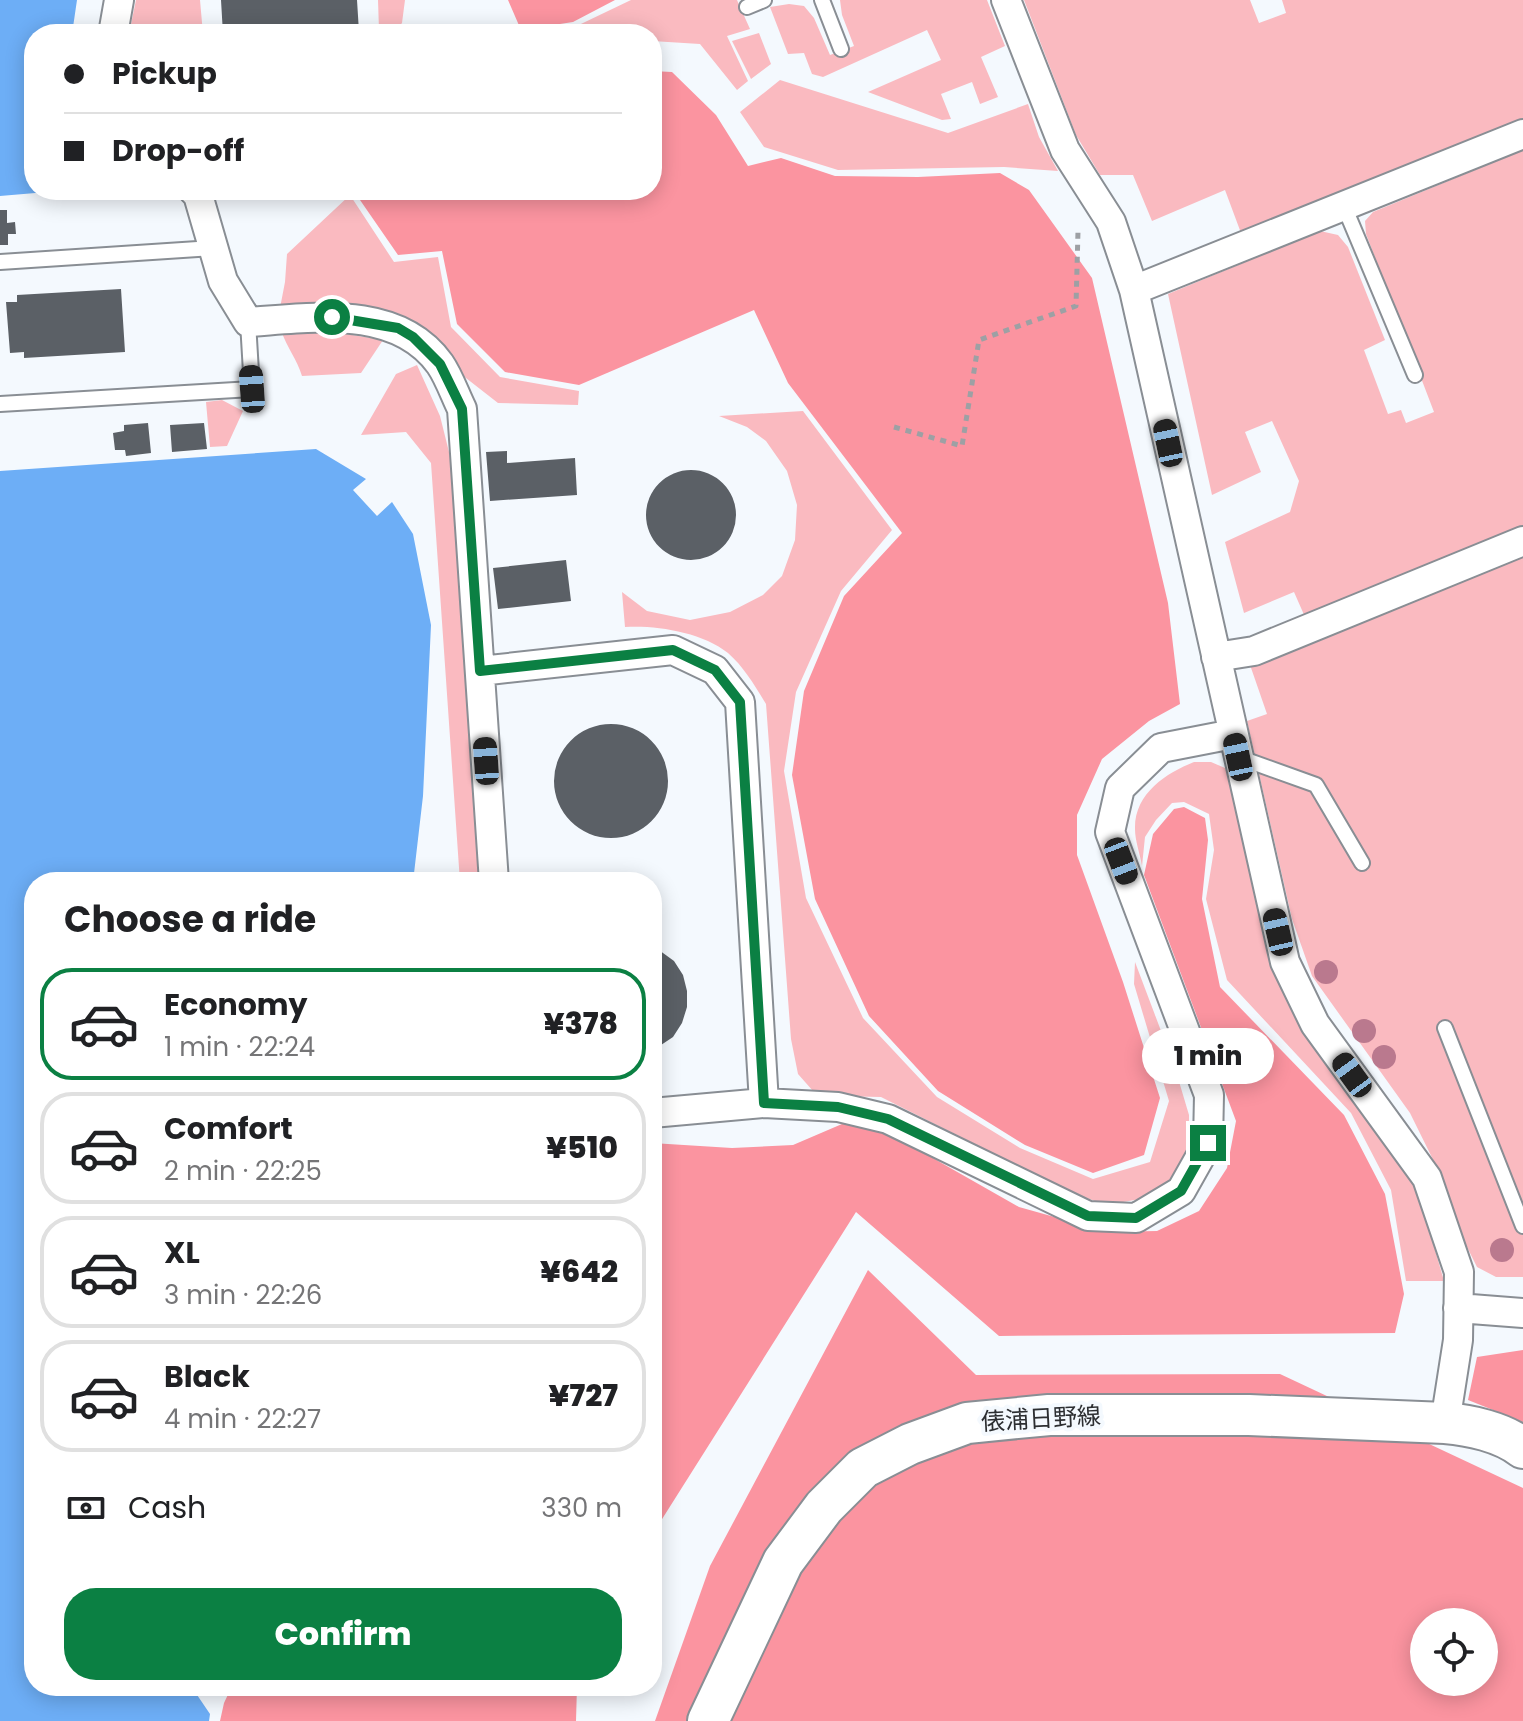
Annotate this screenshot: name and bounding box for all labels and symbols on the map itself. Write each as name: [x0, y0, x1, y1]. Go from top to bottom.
route start: [314, 299, 350, 335]
car: [238, 364, 266, 414]
car: [1151, 417, 1185, 469]
car: [1221, 731, 1255, 783]
car: [472, 736, 500, 786]
car: [1101, 834, 1141, 888]
car: [1261, 906, 1295, 958]
callout: 1 min: [1142, 1027, 1274, 1083]
car: [1328, 1049, 1376, 1101]
route end: [1190, 1125, 1226, 1161]
street label: 俵浦日野線: [980, 1399, 1102, 1438]

